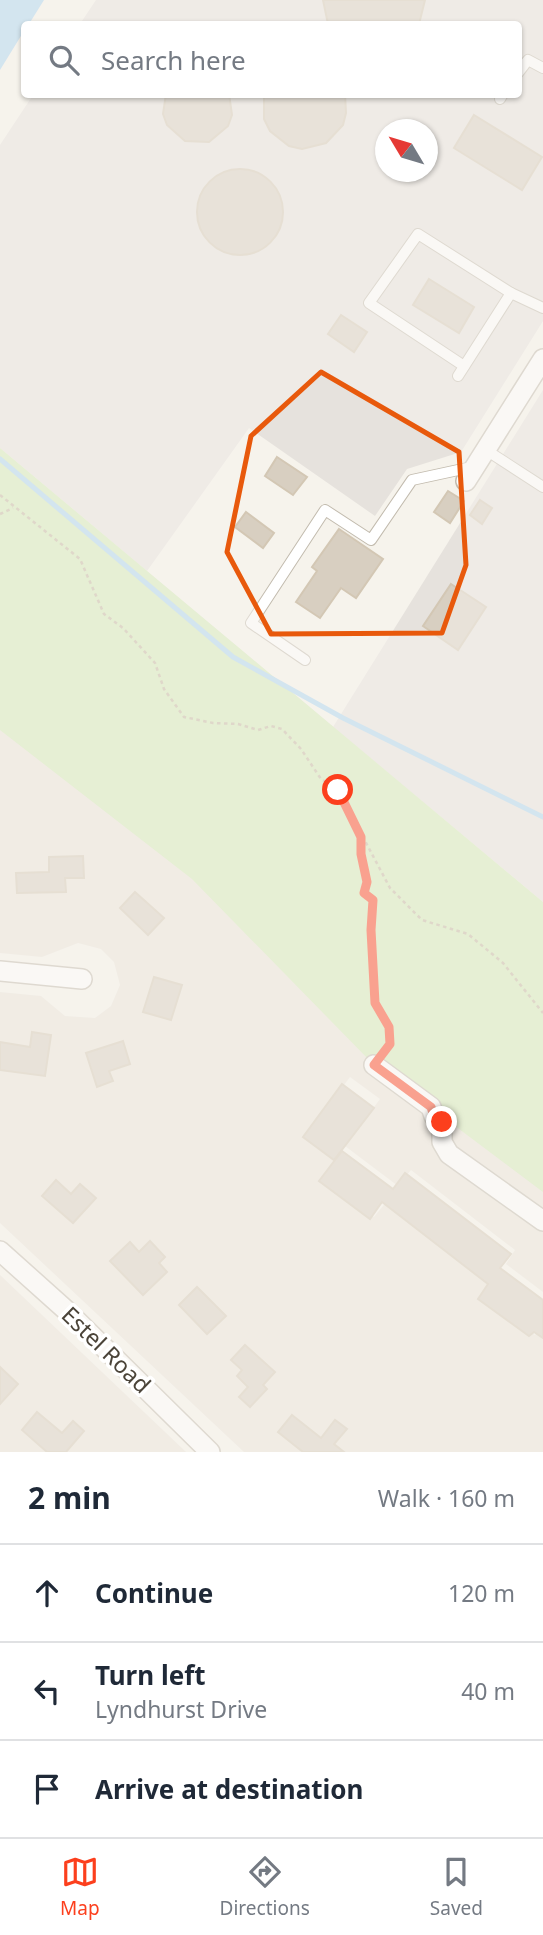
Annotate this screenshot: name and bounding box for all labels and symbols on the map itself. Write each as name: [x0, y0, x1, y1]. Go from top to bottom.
north arrow: [375, 119, 438, 182]
route start: [322, 774, 353, 805]
route end: [426, 1106, 457, 1137]
street label: Estel Road: [55, 1299, 158, 1400]

